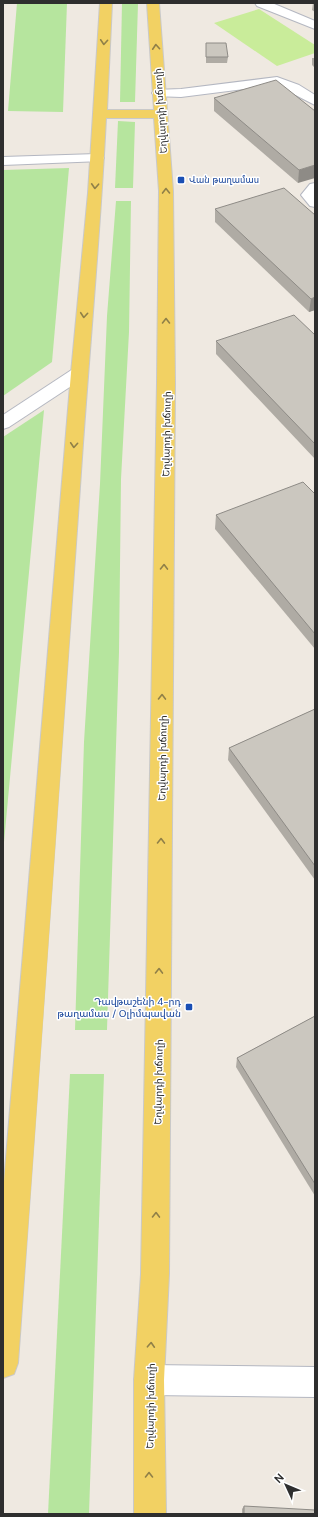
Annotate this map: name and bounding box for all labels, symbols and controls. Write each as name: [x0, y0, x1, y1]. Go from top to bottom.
one-way arrow: [100, 39, 109, 45]
one-way arrow: [151, 44, 160, 50]
street label: Եղվարդի խճուղի: [151, 68, 170, 154]
place label: Վան թաղամաս: [189, 174, 259, 186]
marker: Վան թաղամաս: [176, 175, 186, 185]
one-way arrow: [91, 183, 99, 189]
one-way arrow: [162, 188, 170, 194]
one-way arrow: [80, 312, 89, 318]
one-way arrow: [162, 318, 170, 324]
street label: Եղվարդի խճուղի: [159, 391, 174, 477]
one-way arrow: [70, 442, 79, 448]
one-way arrow: [160, 564, 168, 570]
one-way arrow: [158, 694, 166, 700]
street label: Եղվարդի խճուղի: [155, 715, 170, 801]
one-way arrow: [156, 838, 165, 844]
one-way arrow: [155, 968, 163, 974]
place label: Դավթաշենի 4-րդ թաղամաս / Օլիմպավան: [57, 995, 182, 1020]
marker: Դավթաշենի 4-րդ թաղամաս / Օլիմպավան: [184, 1002, 194, 1012]
street label: Եղվարդի խճուղի: [151, 1039, 166, 1125]
one-way arrow: [152, 1212, 160, 1218]
one-way arrow: [147, 1342, 156, 1348]
street label: Եղվարդի խճուղի: [143, 1363, 158, 1449]
north arrow: [266, 1465, 306, 1505]
text: N: [271, 1470, 287, 1486]
one-way arrow: [145, 1472, 153, 1478]

